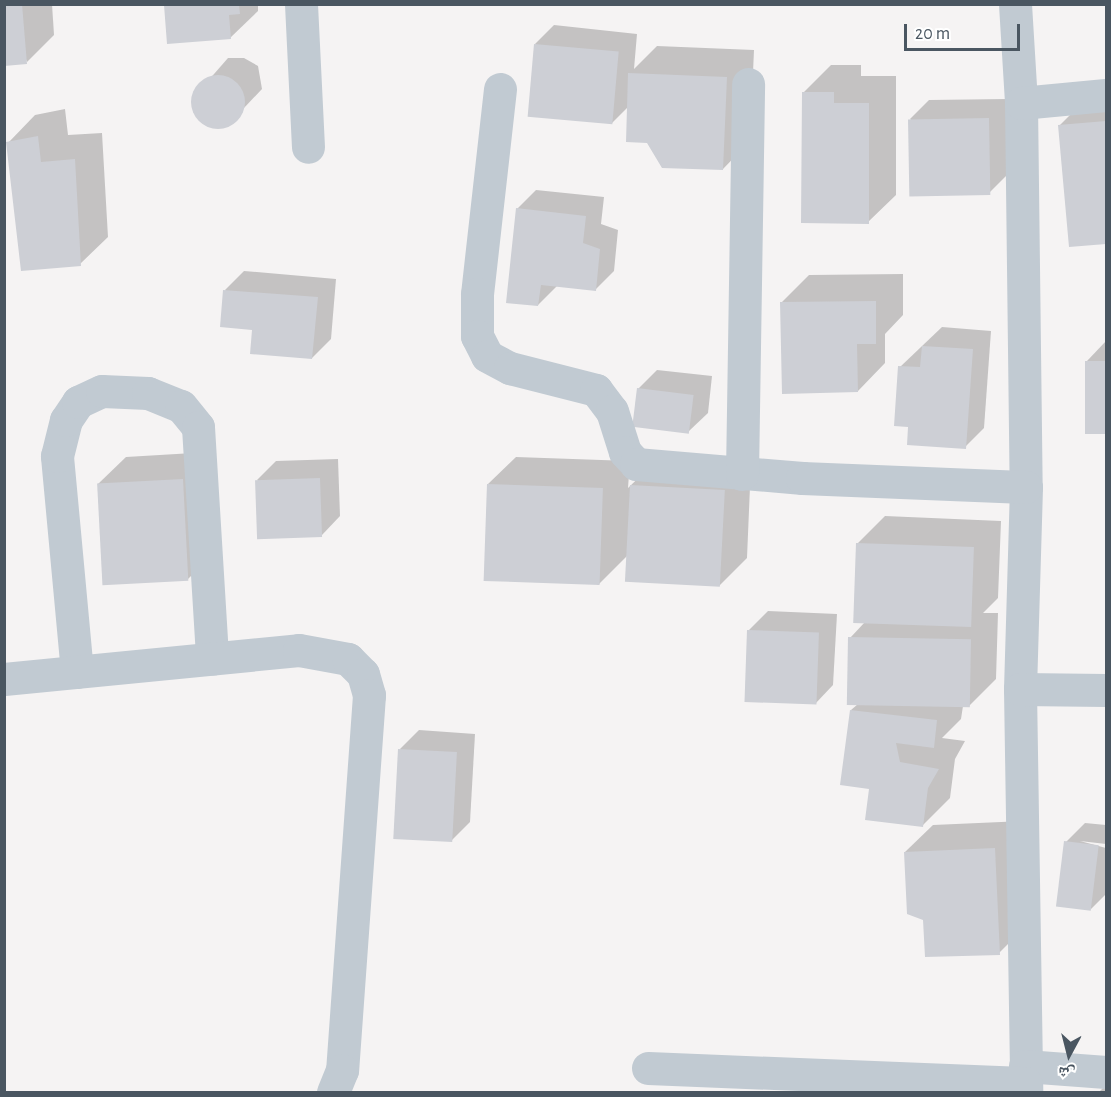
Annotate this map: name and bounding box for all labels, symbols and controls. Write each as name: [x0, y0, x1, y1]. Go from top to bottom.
scale bar: [907, 12, 1022, 50]
text: 20 m: [915, 25, 950, 43]
north arrow: [1039, 1025, 1099, 1085]
text: ش: [1057, 1064, 1076, 1082]

